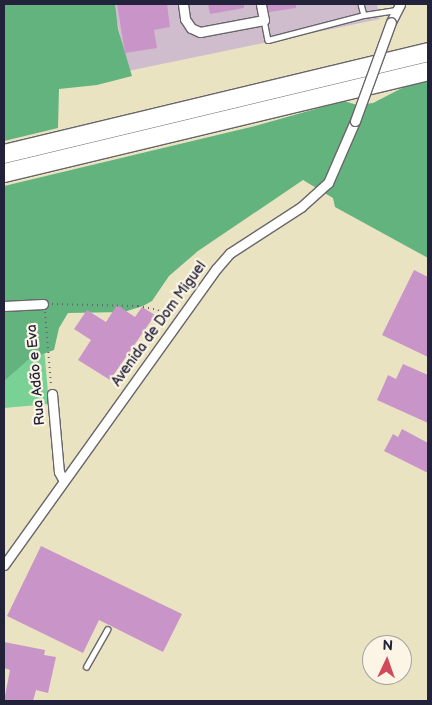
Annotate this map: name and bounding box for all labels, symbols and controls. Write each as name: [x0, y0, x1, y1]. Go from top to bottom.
street label: Avenida de Dom Miguel: [108, 258, 210, 390]
street label: Rua Adão e Eva: [23, 324, 49, 426]
north arrow: [362, 635, 412, 685]
text: N: [382, 637, 393, 654]

